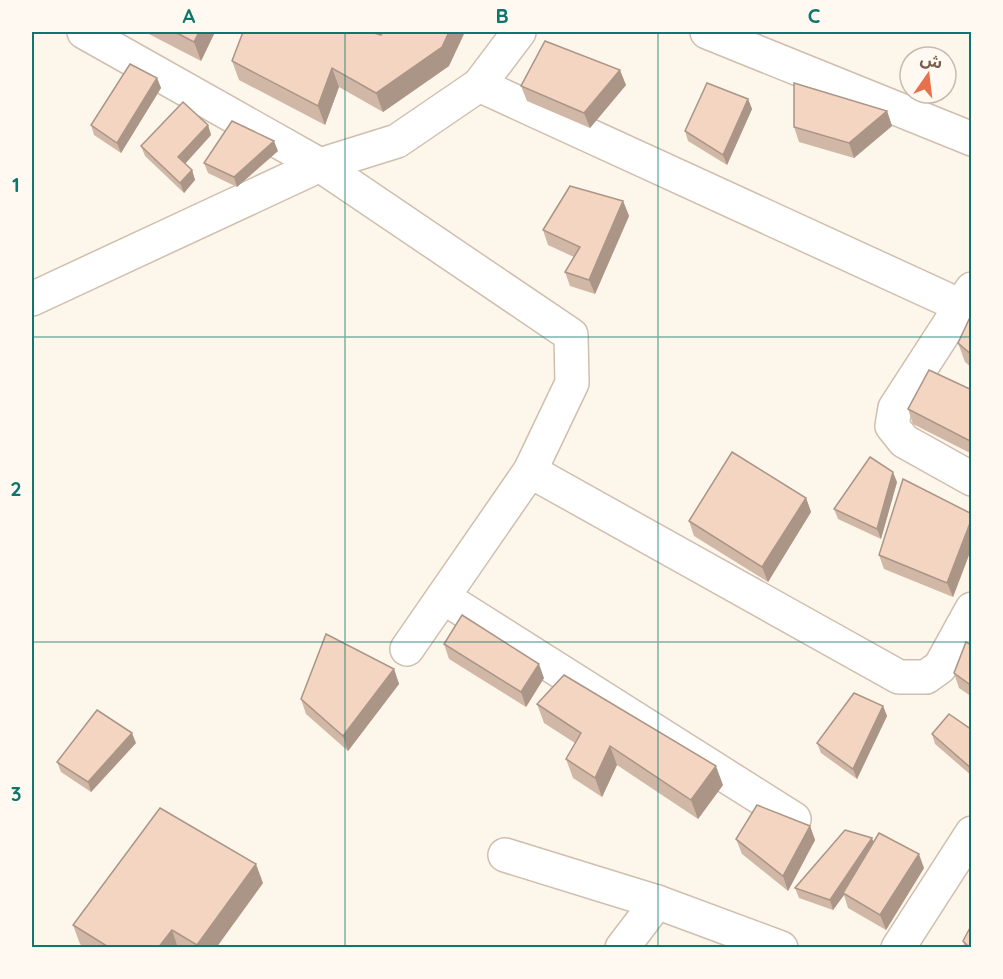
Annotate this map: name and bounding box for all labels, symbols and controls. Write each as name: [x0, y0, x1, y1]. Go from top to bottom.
text: A: [183, 3, 196, 28]
text: B: [495, 3, 509, 28]
text: C: [808, 3, 821, 28]
north arrow: [898, 45, 958, 105]
text: ش: [919, 48, 945, 73]
text: 1: [12, 172, 20, 197]
text: 2: [10, 476, 22, 501]
text: 3: [11, 781, 21, 806]

